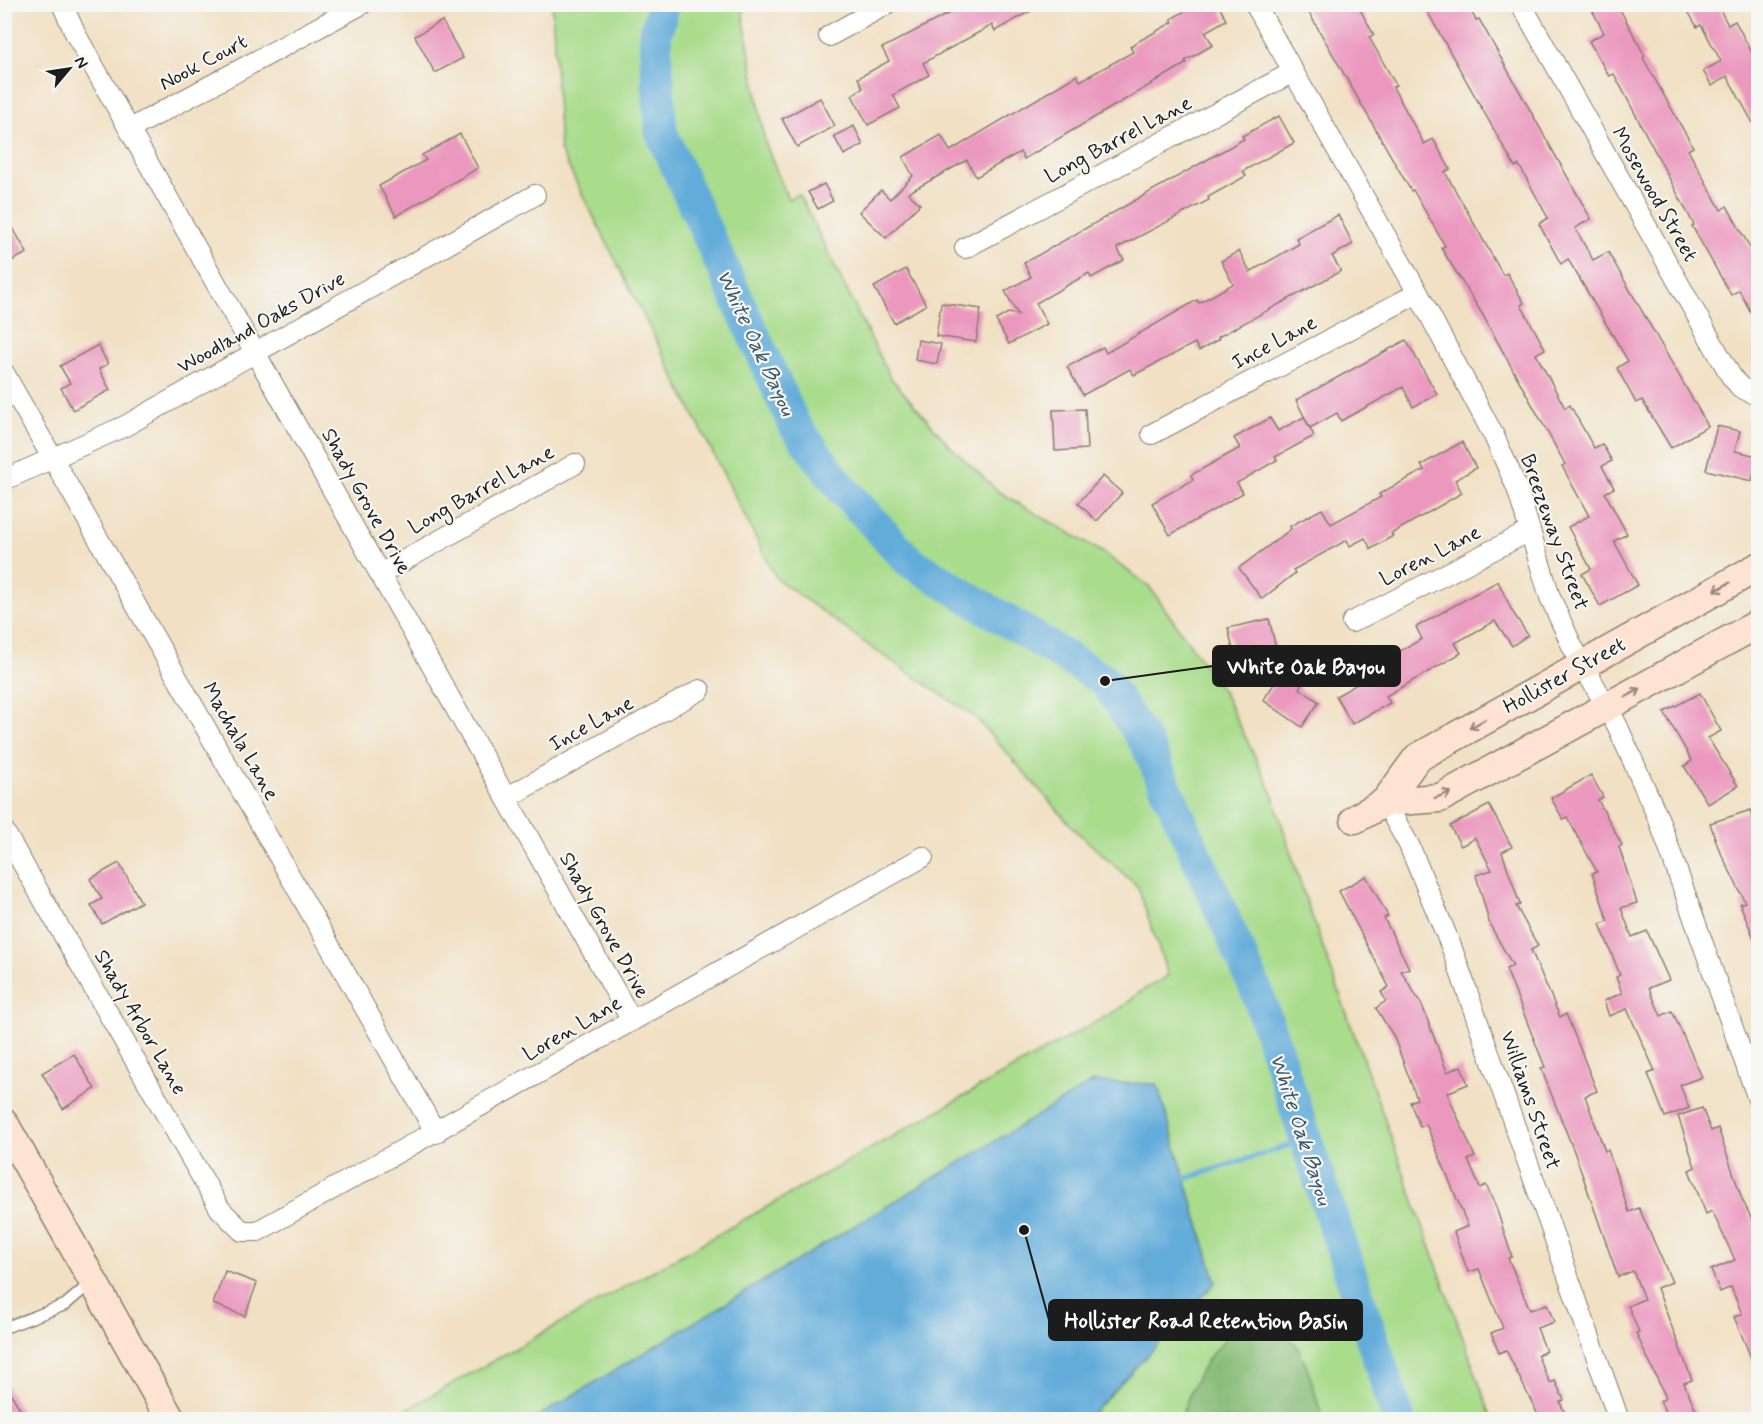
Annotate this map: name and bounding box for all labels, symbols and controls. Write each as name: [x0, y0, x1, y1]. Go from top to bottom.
street label: Nook Court: [154, 28, 253, 98]
north arrow: [39, 39, 99, 99]
text: N: [69, 53, 93, 72]
street label: Long Barrel Lane: [1040, 89, 1197, 191]
street label: Mosewood Street: [1604, 122, 1704, 267]
street label: Woodland Oaks Drive: [172, 265, 351, 381]
water label: White Oak Bayou: [709, 265, 802, 421]
street label: Ince Lane: [1227, 309, 1322, 377]
street label: Shady Grove Drive: [314, 423, 418, 580]
street label: Long Barrel Lane: [404, 438, 560, 542]
street label: Breezeway Street: [1513, 451, 1595, 614]
street label: Loren Lane: [1375, 518, 1486, 593]
one-way arrow: [1714, 581, 1731, 593]
street label: Hollister Street: [1498, 631, 1631, 721]
callout: White Oak Bayou: [1213, 646, 1400, 686]
text: White Oak Bayou: [1226, 654, 1385, 682]
street label: Machala Lane: [195, 677, 285, 806]
one-way arrow: [1624, 687, 1641, 699]
street label: Ince Lane: [544, 689, 639, 759]
one-way arrow: [1468, 719, 1485, 731]
one-way arrow: [1433, 789, 1451, 800]
street label: Shady Grove Drive: [552, 847, 656, 1004]
street label: Shady Arbor Lane: [87, 945, 193, 1100]
street label: Loren Lane: [518, 989, 627, 1068]
street label: Williams Street: [1493, 1027, 1567, 1173]
water label: White Oak Bayou: [1262, 1050, 1338, 1210]
callout: Hollister Road Retention Basin: [1049, 1300, 1362, 1340]
text: Hollister Road Retention Basin: [1064, 1308, 1348, 1336]

